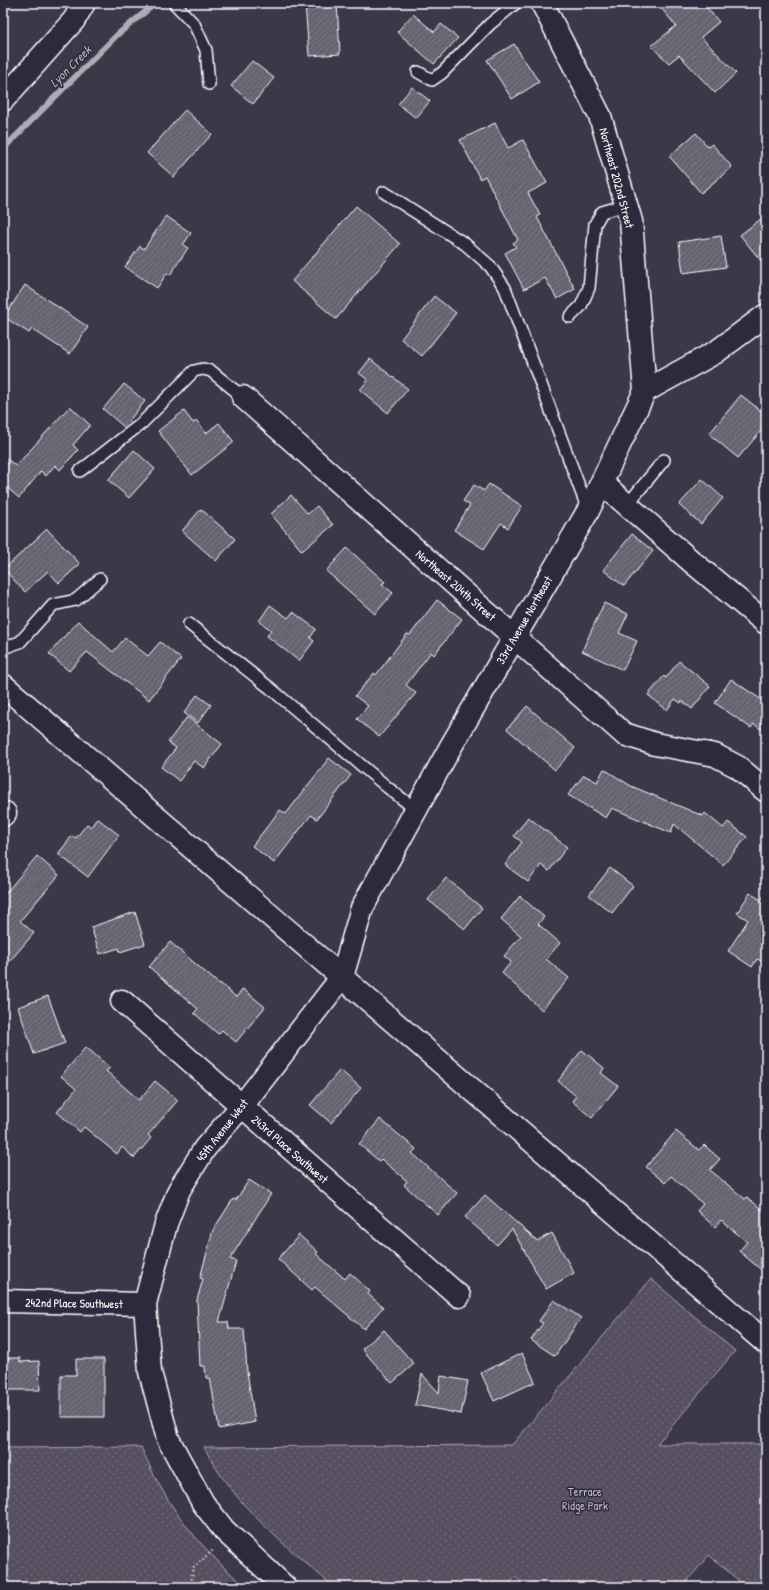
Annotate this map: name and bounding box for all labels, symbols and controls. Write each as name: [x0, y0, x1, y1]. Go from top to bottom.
water label: Lyon Creek: [45, 40, 96, 91]
street label: Northeast 202nd Street: [595, 126, 639, 231]
street label: Northeast 204th Street: [412, 545, 500, 625]
street label: 33rd Avenue Northeast: [492, 572, 557, 667]
street label: 45th Avenue West: [192, 1094, 253, 1165]
street label: 243rd Place Southwest: [248, 1111, 333, 1188]
street label: 242nd Place Southwest: [25, 1294, 124, 1312]
park label: Terrace Ridge Park: [562, 1483, 608, 1514]

